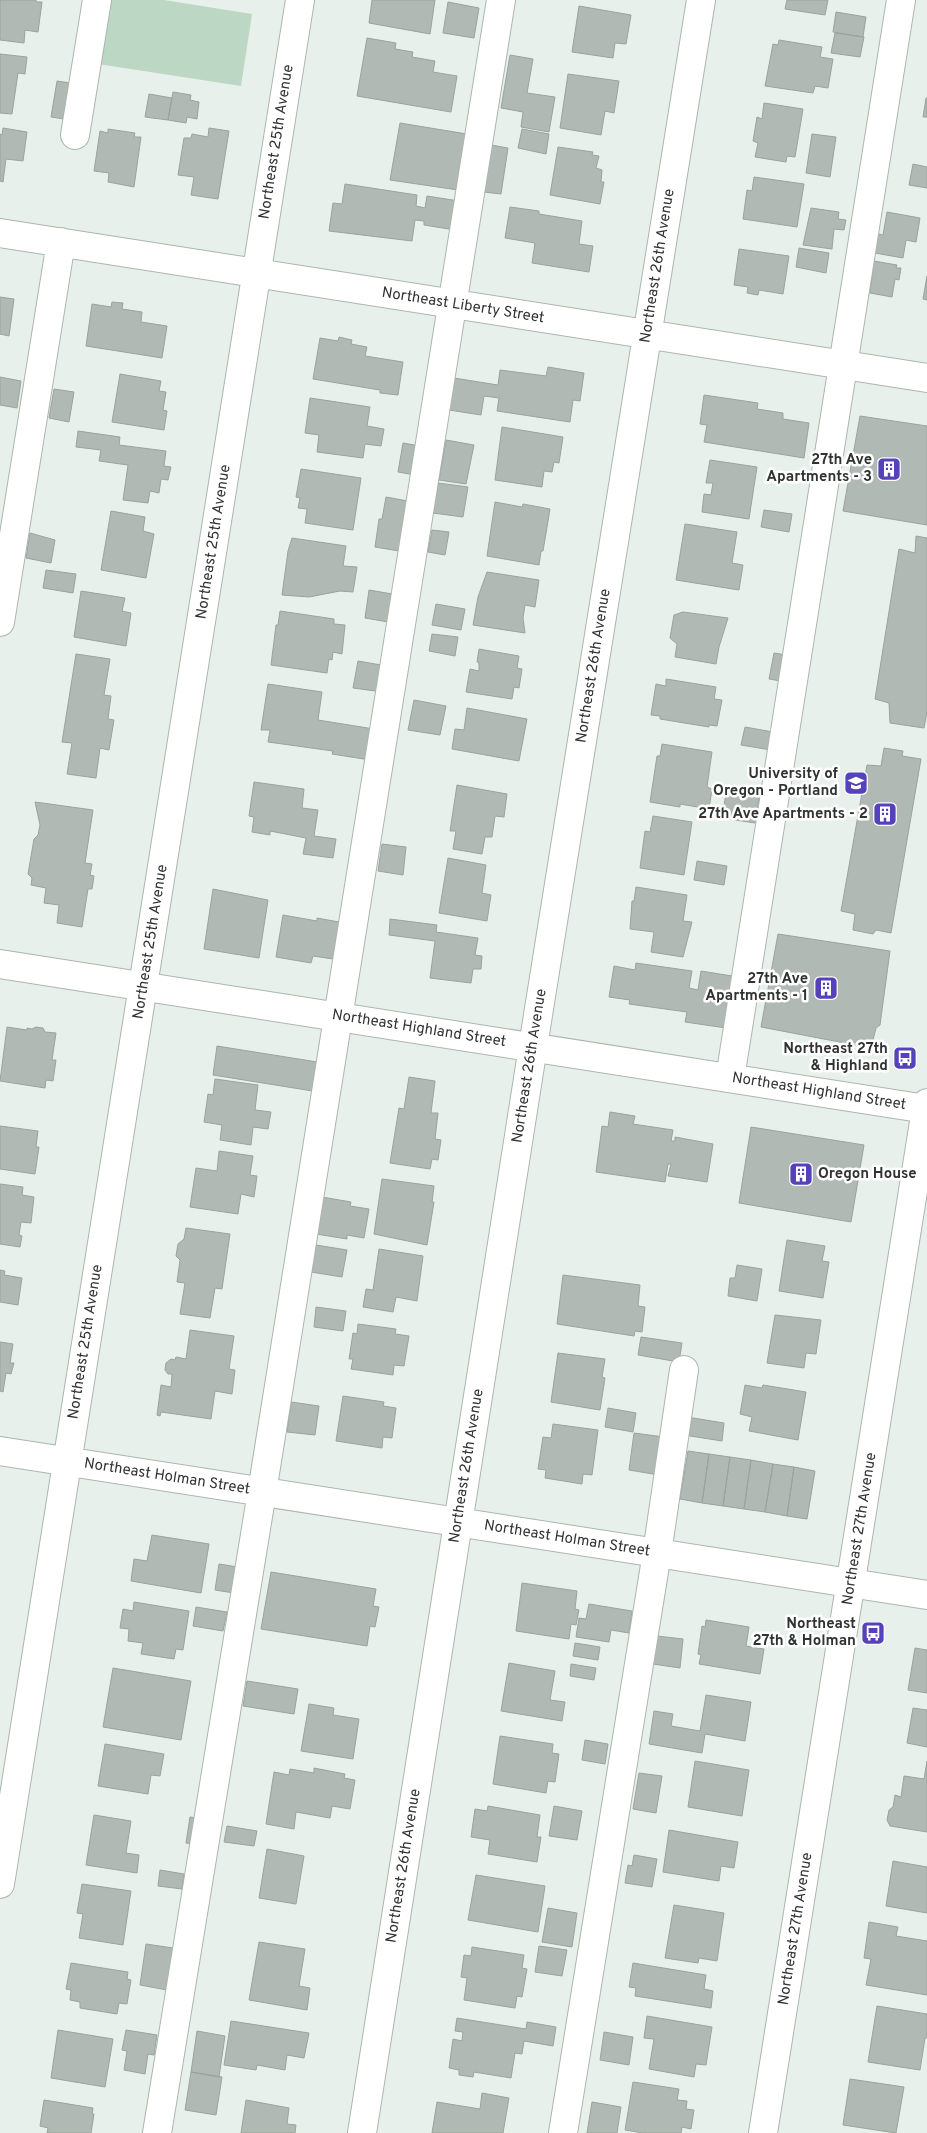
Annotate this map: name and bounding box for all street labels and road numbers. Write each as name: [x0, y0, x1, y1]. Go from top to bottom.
street label: Northeast 25th Avenue: [255, 63, 299, 221]
street label: Northeast 26th Avenue: [636, 187, 680, 345]
street label: Northeast Liberty Street: [380, 284, 546, 328]
street label: Northeast 25th Avenue: [192, 463, 236, 621]
street label: Northeast 26th Avenue: [572, 587, 616, 745]
street label: Northeast 25th Avenue: [129, 863, 173, 1021]
street label: Northeast 26th Avenue: [508, 987, 552, 1145]
street label: Northeast Highland Street: [331, 1006, 507, 1052]
street label: Northeast Highland Street: [731, 1069, 907, 1115]
street label: Northeast 25th Avenue: [64, 1263, 108, 1421]
street label: Northeast 26th Avenue: [445, 1387, 489, 1545]
street label: Northeast 27th Avenue: [839, 1451, 881, 1607]
street label: Northeast Holman Street: [83, 1454, 251, 1500]
street label: Northeast Holman Street: [483, 1516, 651, 1562]
street label: Northeast 26th Avenue: [382, 1787, 426, 1945]
street label: Northeast 27th Avenue: [775, 1851, 817, 2007]

